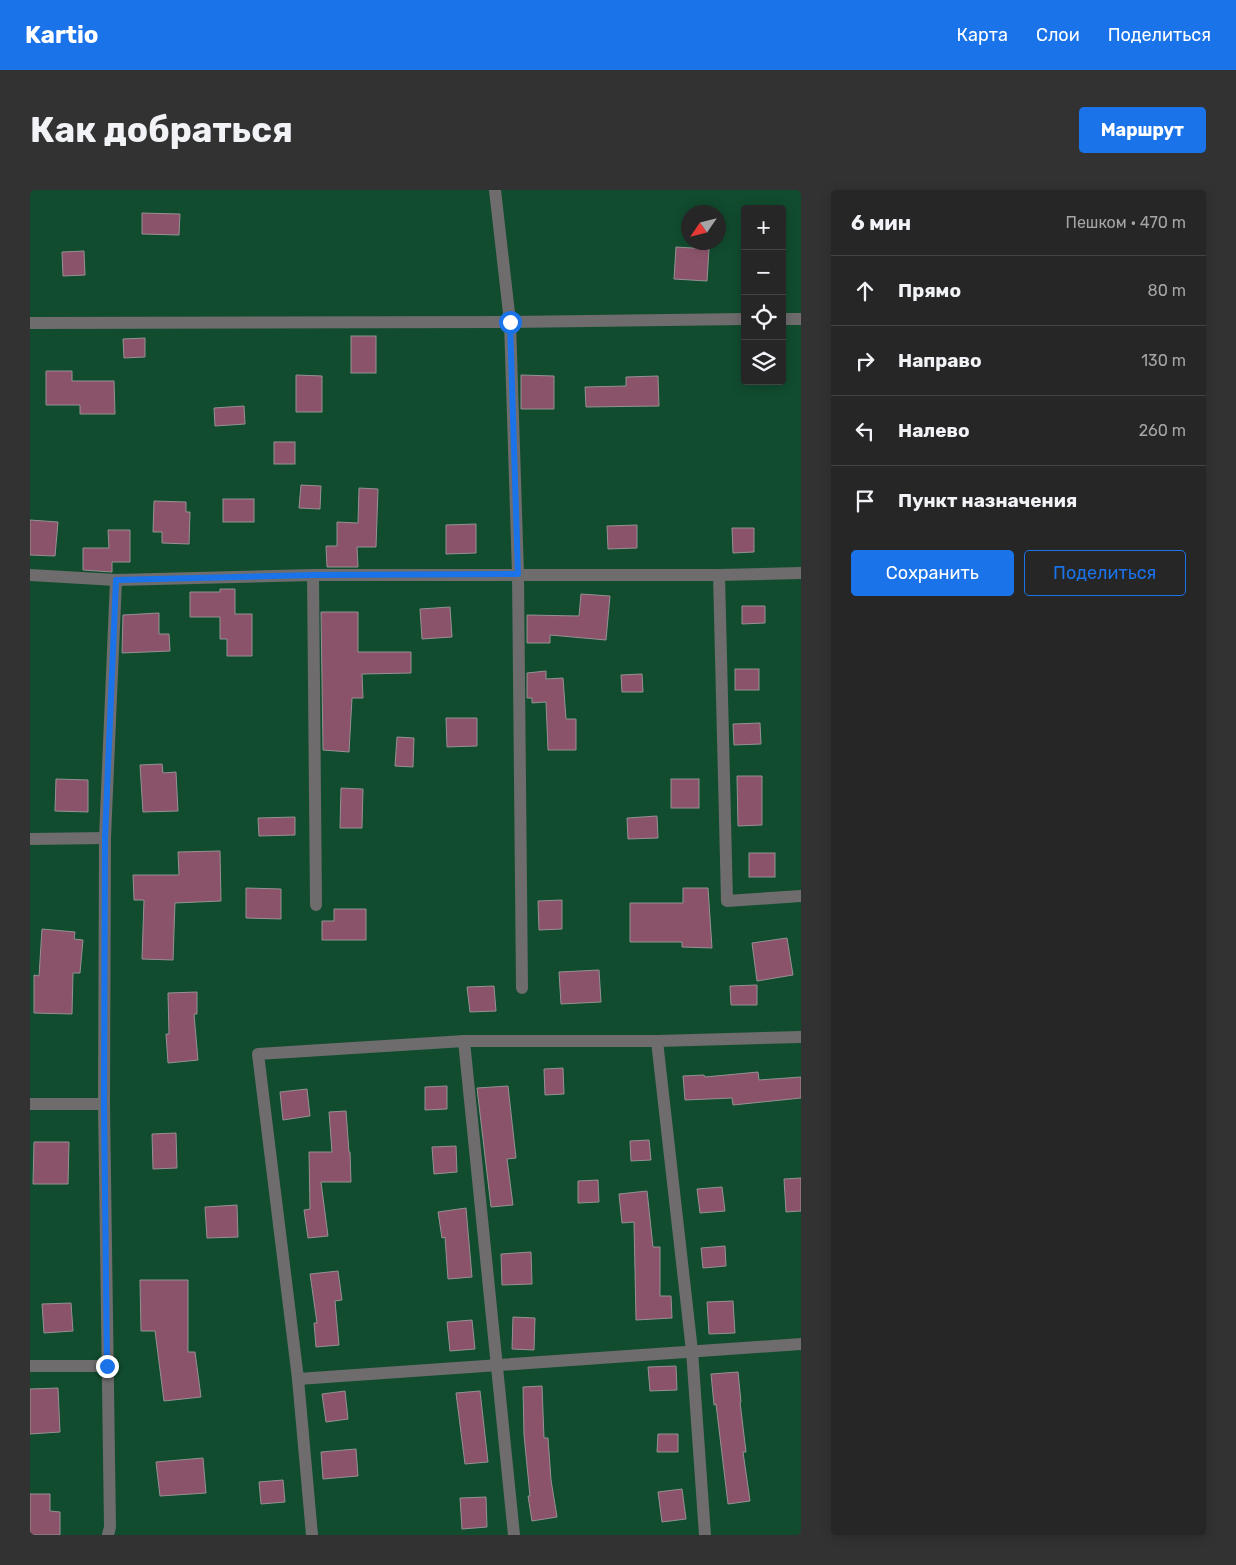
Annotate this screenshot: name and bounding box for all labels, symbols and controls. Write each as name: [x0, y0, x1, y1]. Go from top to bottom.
text: Kartio: [25, 21, 99, 49]
text: Карта: [957, 24, 1008, 46]
text: Слои: [1036, 24, 1080, 46]
text: Поделиться: [1108, 24, 1211, 46]
button: Маршрут: [1079, 107, 1206, 153]
text: Как добраться: [30, 109, 293, 151]
north arrow: [681, 205, 726, 250]
map controls: [741, 205, 786, 385]
button: +: [741, 205, 786, 250]
text: 6 мин: [851, 210, 911, 235]
text: Пешком · 470 m: [1065, 213, 1186, 232]
button: −: [741, 250, 786, 295]
icon: ahead: [851, 277, 879, 305]
text: Прямо: [898, 279, 961, 302]
text: 80 m: [1148, 281, 1186, 300]
button: locate: [741, 295, 786, 340]
route start: [499, 311, 522, 334]
button: layers: [741, 340, 786, 385]
icon: right: [851, 347, 879, 375]
text: Направо: [898, 349, 982, 372]
text: 130 m: [1141, 351, 1186, 370]
icon: left: [851, 417, 879, 445]
text: Налево: [898, 419, 970, 442]
text: 260 m: [1139, 421, 1186, 440]
icon: arrive: [851, 487, 879, 515]
text: Пункт назначения: [898, 489, 1077, 512]
button: Сохранить: [851, 550, 1014, 596]
button: Поделиться: [1024, 550, 1186, 596]
route end: [96, 1355, 119, 1378]

